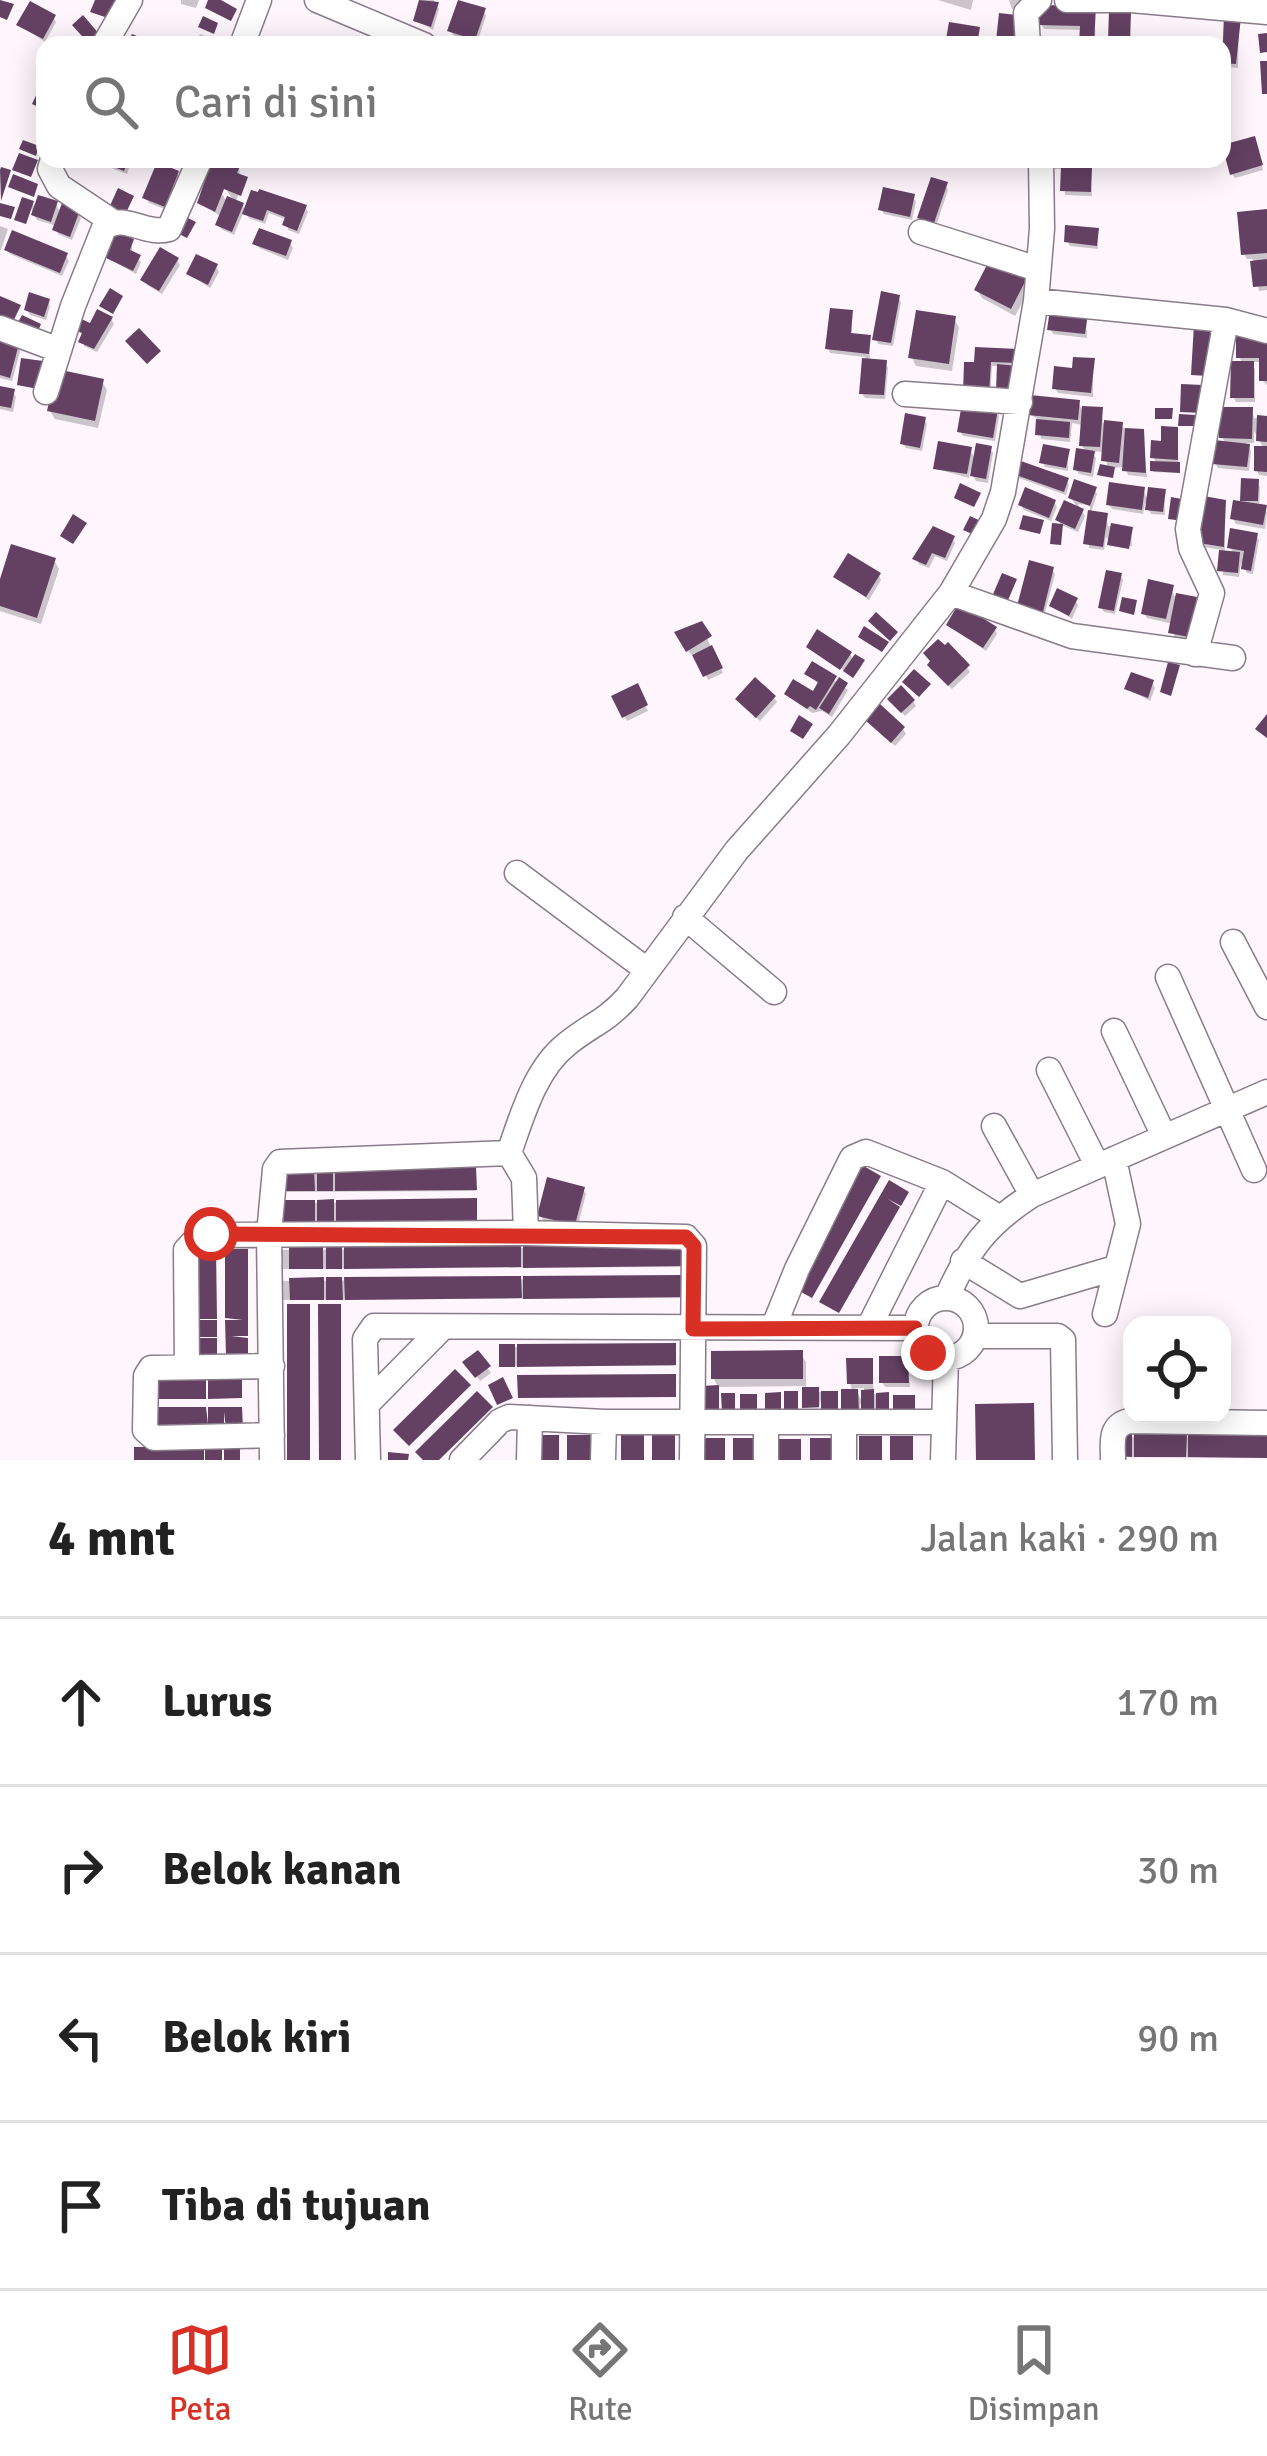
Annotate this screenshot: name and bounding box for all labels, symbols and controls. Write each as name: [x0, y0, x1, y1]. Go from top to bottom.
search box: [36, 36, 1231, 168]
icon: search: [78, 69, 144, 135]
text: Cari di sini: [174, 75, 378, 130]
route start: [184, 1207, 238, 1261]
map controls: [1123, 1316, 1231, 1424]
button: locate: [1123, 1316, 1231, 1424]
route end: [901, 1326, 955, 1380]
text: 4 mnt: [48, 1507, 175, 1570]
text: Jalan kaki · 290 m: [921, 1514, 1219, 1562]
icon: ahead: [48, 1669, 114, 1735]
text: Lurus: [162, 1674, 272, 1729]
text: 170 m: [1116, 1678, 1219, 1726]
icon: right: [48, 1837, 114, 1903]
text: Belok kanan: [162, 1842, 402, 1897]
text: 30 m: [1137, 1846, 1219, 1894]
icon: left: [48, 2005, 114, 2071]
text: Belok kiri: [162, 2010, 351, 2065]
text: 90 m: [1137, 2014, 1219, 2062]
icon: arrive: [48, 2173, 114, 2239]
text: Tiba di tujuan: [162, 2178, 431, 2233]
tab: Peta: [167, 2317, 233, 2430]
tab: Rute: [567, 2317, 633, 2430]
tab: Disimpan: [968, 2317, 1100, 2430]

